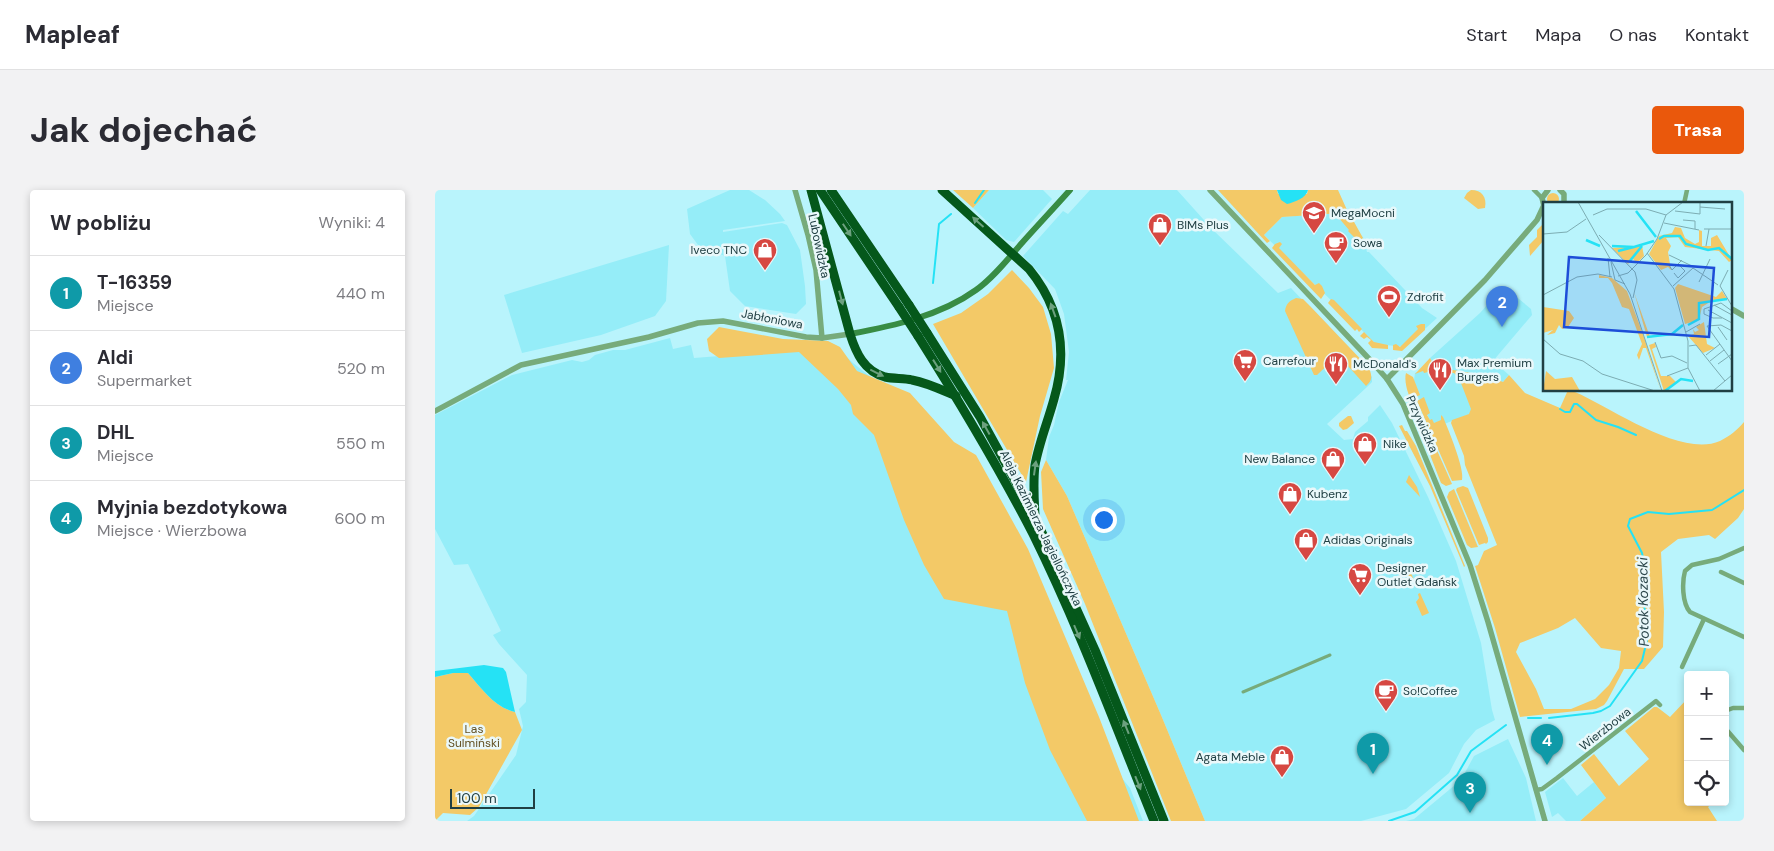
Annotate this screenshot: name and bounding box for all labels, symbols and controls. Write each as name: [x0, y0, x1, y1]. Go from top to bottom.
text: Mapleaf: [25, 19, 120, 50]
text: Start: [1466, 23, 1507, 47]
text: Mapa: [1535, 23, 1581, 47]
text: O nas: [1609, 23, 1657, 47]
text: Kontakt: [1685, 23, 1749, 47]
button: Trasa: [1652, 106, 1744, 154]
text: Jak dojechać: [30, 107, 257, 153]
school or university icon: MegaMocni: [1301, 200, 1327, 234]
inset map: [1543, 202, 1731, 391]
place label: MegaMocni: [1331, 205, 1395, 221]
text: W pobliżu: [50, 209, 151, 237]
text: Wyniki: 4: [318, 212, 385, 233]
street label: Lubowidzka: [804, 212, 834, 280]
shop icon: BIMs Plus: [1147, 212, 1173, 246]
one-way arrow: [972, 216, 984, 228]
place label: BIMs Plus: [1177, 217, 1229, 233]
one-way arrow: [842, 224, 852, 237]
cafe icon: Sowa: [1323, 230, 1349, 264]
place label: Sowa: [1353, 235, 1382, 251]
shop icon: Iveco TNC: [752, 237, 778, 271]
place label: Iveco TNC: [691, 242, 747, 258]
text: T-16359: [97, 270, 172, 295]
text: 1: [63, 283, 69, 304]
text: 440 m: [336, 283, 385, 304]
sports icon: Zdrofit: [1376, 284, 1402, 318]
pin: 2: [1486, 286, 1518, 327]
place label: Zdrofit: [1407, 289, 1444, 305]
one-way arrow: [837, 290, 845, 305]
text: Miejsce: [97, 295, 154, 316]
one-way arrow: [1049, 303, 1056, 318]
street label: Jabłoniowa: [740, 305, 804, 333]
text: Aldi: [97, 345, 133, 370]
supermarket icon: Carrefour: [1232, 348, 1258, 382]
restaurant icon: McDonald's: [1323, 351, 1349, 385]
place label: Carrefour: [1263, 353, 1316, 369]
place label: Max Premium Burgers: [1457, 355, 1532, 385]
place label: McDonald's: [1353, 356, 1417, 372]
restaurant icon: Max Premium Burgers: [1427, 357, 1453, 391]
text: 2: [61, 358, 71, 379]
text: 520 m: [337, 358, 385, 379]
one-way arrow: [933, 360, 942, 373]
one-way arrow: [870, 369, 884, 377]
text: Supermarket: [97, 370, 192, 391]
street label: Przywidzka: [1402, 393, 1442, 455]
text: DHL: [97, 420, 135, 445]
one-way arrow: [982, 422, 991, 435]
shop icon: Nike: [1352, 431, 1378, 465]
text: 3: [61, 433, 71, 454]
text: 550 m: [336, 433, 385, 454]
place label: Nike: [1383, 436, 1407, 452]
text: Miejsce: [97, 445, 154, 466]
shop icon: New Balance: [1320, 446, 1346, 480]
street label: Aleja Kazimierza Jagiellończyka: [996, 447, 1086, 609]
place label: New Balance: [1244, 451, 1315, 467]
one-way arrow: [1032, 460, 1040, 476]
shop icon: Kubenz: [1277, 481, 1303, 515]
place label: Kubenz: [1307, 486, 1347, 502]
text: Myjnia bezdotykowa: [97, 495, 287, 520]
your location: [1091, 507, 1117, 533]
text: 4: [61, 508, 71, 529]
text: 600 m: [335, 508, 385, 529]
text: Miejsce · Wierzbowa: [97, 520, 247, 541]
shop icon: Adidas Originals: [1293, 527, 1319, 561]
place label: Adidas Originals: [1323, 532, 1413, 548]
water label: Potok Kozacki: [1633, 557, 1653, 647]
place label: Designer Outlet Gdańsk: [1377, 560, 1457, 590]
supermarket icon: Designer Outlet Gdańsk: [1347, 562, 1373, 596]
one-way arrow: [1074, 625, 1082, 639]
map controls: [1684, 671, 1729, 806]
button: +: [1684, 671, 1729, 716]
cafe icon: So!Coffee: [1373, 678, 1399, 712]
place label: So!Coffee: [1403, 683, 1458, 699]
street label: Wierzbowa: [1576, 704, 1634, 754]
button: −: [1684, 716, 1729, 761]
one-way arrow: [1122, 719, 1130, 734]
park label: Las Sulmiński: [448, 721, 500, 751]
pin: 4: [1531, 724, 1563, 765]
pin: 1: [1357, 733, 1389, 774]
shop icon: Agata Meble: [1269, 744, 1295, 778]
place label: Agata Meble: [1196, 749, 1265, 765]
button: locate: [1684, 761, 1729, 806]
pin: 3: [1454, 772, 1486, 813]
one-way arrow: [1135, 776, 1143, 790]
scale bar: [450, 786, 535, 809]
text: 100 m: [457, 789, 497, 807]

